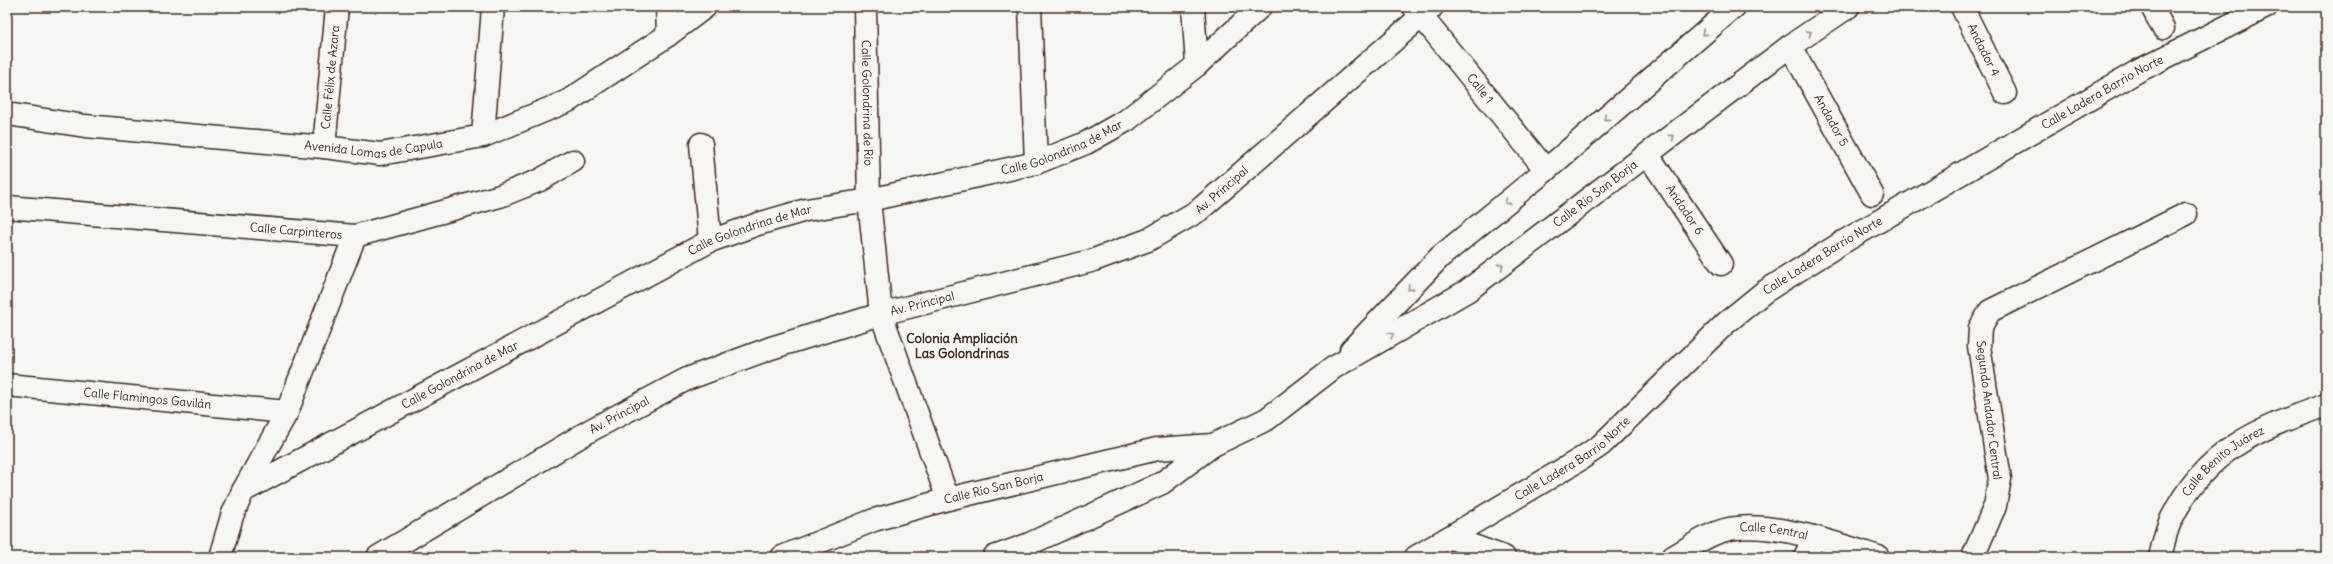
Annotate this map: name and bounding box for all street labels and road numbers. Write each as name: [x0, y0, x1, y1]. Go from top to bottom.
street label: Andador 4: [1964, 21, 2003, 79]
street label: Calle Félix de Azara: [318, 24, 342, 130]
street label: Calle Golondrina de Río: [859, 40, 876, 166]
street label: Calle Ladera Barrio Norte: [2039, 52, 2166, 132]
street label: Calle 1: [1464, 70, 1497, 106]
street label: Andador 5: [1811, 92, 1852, 149]
street label: Calle Golondrina de Mar: [999, 116, 1125, 178]
street label: Avenida Lomas de Capula: [304, 135, 444, 161]
street label: Calle Río San Borja: [1550, 156, 1640, 230]
street label: Av. Principal: [1192, 163, 1251, 217]
street label: Andador 6: [1663, 182, 1707, 237]
street label: Calle Golondrina de Mar: [685, 201, 813, 258]
street label: Calle Ladera Barrio Norte: [1760, 213, 1885, 298]
street label: Calle Carpinteros: [249, 219, 343, 242]
street label: Av. Principal: [889, 288, 956, 318]
street label: Calle Golondrina de Mar: [399, 337, 521, 412]
street label: Segundo Andador Central: [1974, 340, 2005, 480]
street label: Calle Flamingos Gavilán: [83, 384, 212, 412]
street label: Av. Principal: [587, 393, 651, 437]
street label: Calle Ladera Barrio Norte: [1512, 413, 1633, 504]
street label: Calle Benito Juárez: [2178, 422, 2267, 499]
street label: Calle Río San Borja: [942, 468, 1045, 507]
street label: Calle Central: [1739, 519, 1810, 543]

